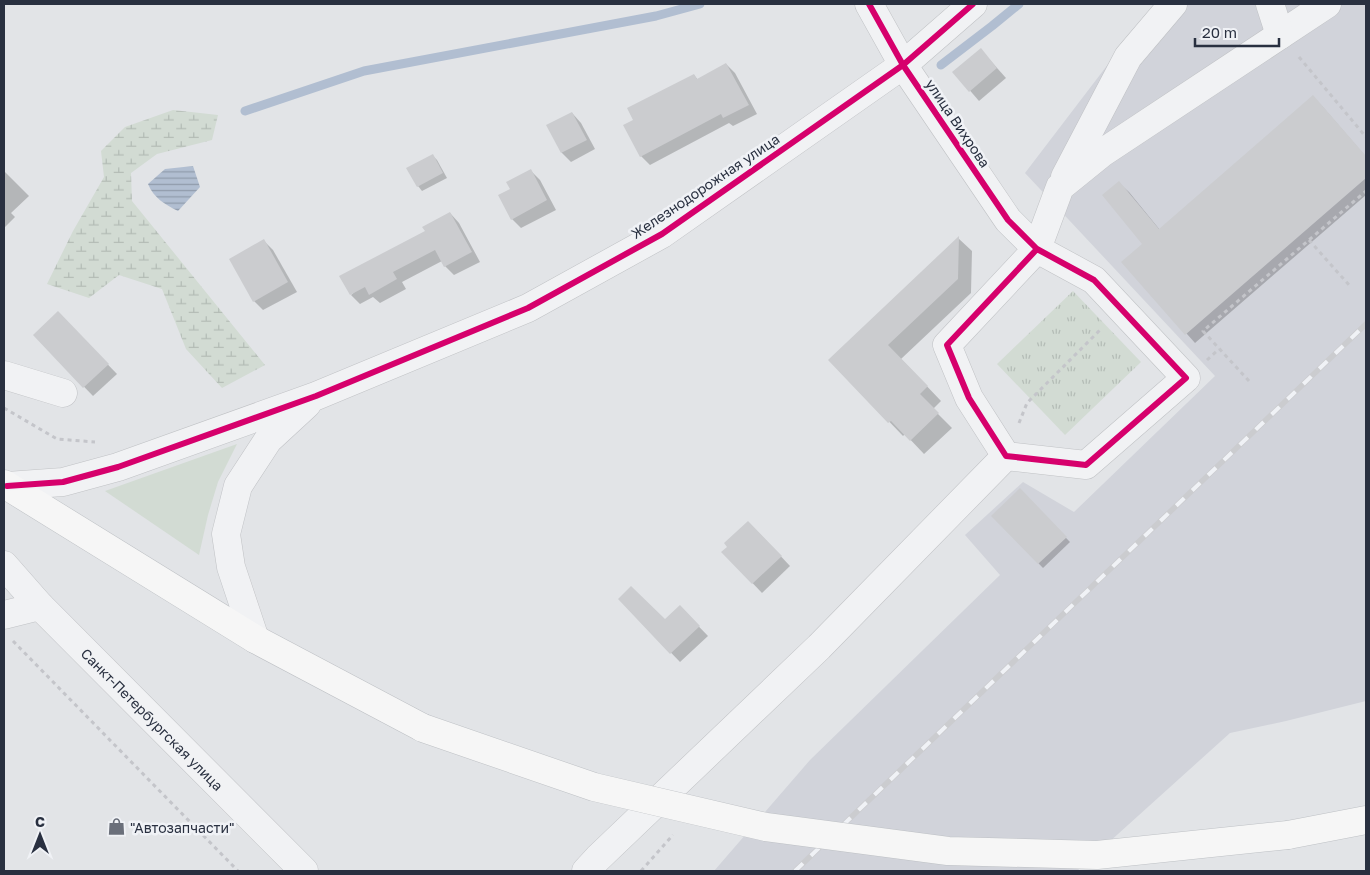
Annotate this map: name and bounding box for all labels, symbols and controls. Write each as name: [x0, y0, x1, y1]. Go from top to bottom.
scale bar: [1195, 15, 1279, 47]
text: 20 m: [1202, 23, 1237, 41]
street label: улица Вихрова: [922, 76, 994, 170]
street label: Железнодорожная улица: [628, 130, 782, 242]
street label: Санкт-Петербургская улица: [78, 644, 227, 794]
north arrow: [15, 810, 65, 860]
text: С: [35, 813, 45, 830]
shop icon: "Автозапчасти": [106, 817, 126, 837]
place label: "Автозапчасти": [130, 819, 234, 836]

